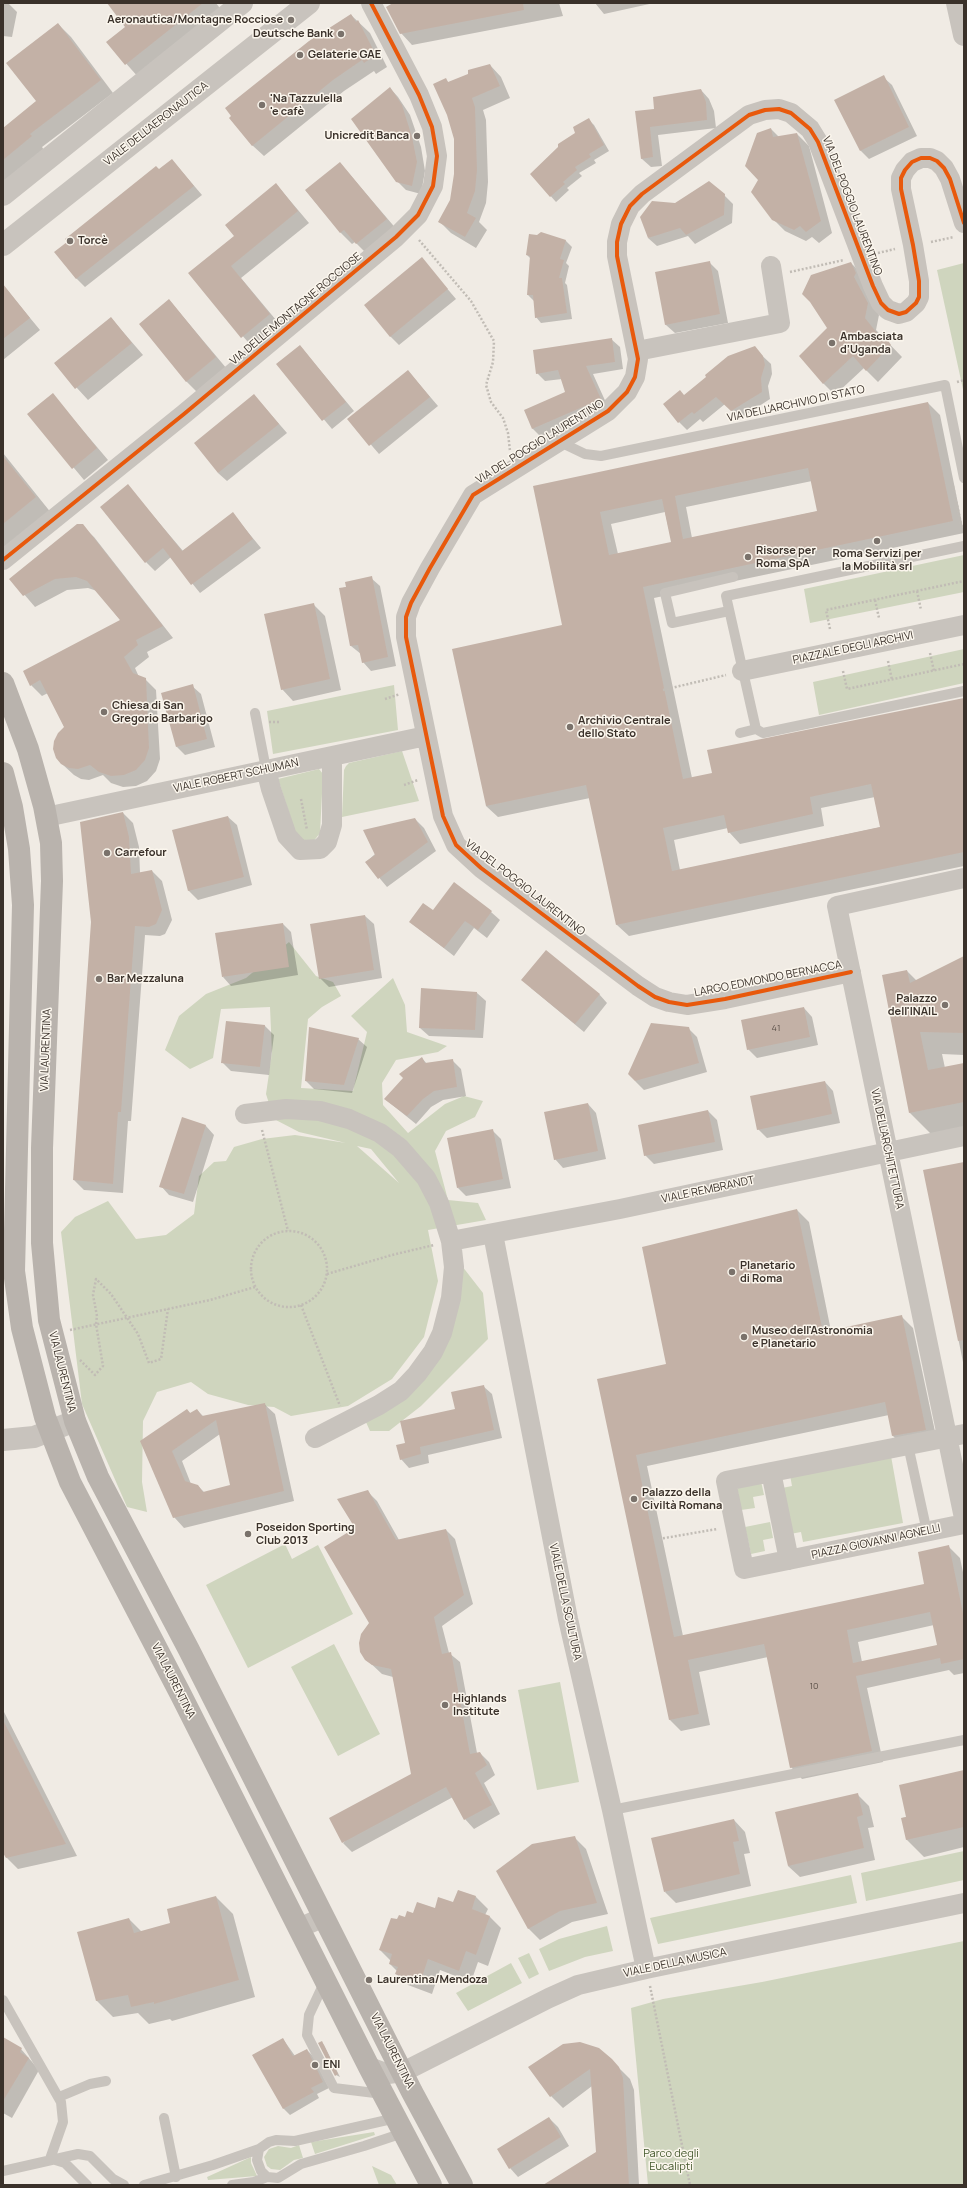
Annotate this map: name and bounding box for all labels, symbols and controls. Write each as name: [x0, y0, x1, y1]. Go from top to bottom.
place label: Aeronautica/Montagne Rocciose: [107, 13, 283, 27]
marker: Aeronautica/Montagne Rocciose: [286, 15, 296, 25]
place label: Deutsche Bank: [253, 27, 333, 41]
marker: Deutsche Bank: [336, 29, 346, 39]
place label: Gelaterie GAE: [308, 48, 381, 62]
marker: Gelaterie GAE: [295, 50, 305, 60]
street label: VIALE DELL'AERONAUTICA: [101, 79, 211, 169]
place label: 'Na Tazzulella 'e cafè: [270, 92, 342, 118]
marker: 'Na Tazzulella 'e cafè: [257, 100, 267, 110]
place label: Unicredit Banca: [324, 129, 409, 143]
marker: Unicredit Banca: [412, 131, 422, 141]
street label: VIA DEL POGGIO LAURENTINO: [819, 134, 885, 278]
place label: Torcè: [78, 234, 108, 248]
marker: Torcè: [65, 236, 75, 246]
street label: VIA DELLE MONTAGNE ROCCIOSE: [228, 250, 364, 368]
place label: Ambasciata d’Uganda: [840, 330, 903, 356]
marker: Ambasciata d’Uganda: [827, 338, 837, 348]
street label: VIA DELL'ARCHIVIO DI STATO: [726, 383, 866, 425]
street label: VIA DEL POGGIO LAURENTINO: [474, 397, 606, 487]
marker: Roma Servizi per la Mobilità srl: [872, 536, 882, 546]
place label: Risorse per Roma SpA: [756, 544, 816, 570]
place label: Roma Servizi per la Mobilità srl: [833, 547, 921, 573]
marker: Risorse per Roma SpA: [743, 552, 753, 562]
street label: PIAZZALE DEGLI ARCHIVI: [791, 629, 915, 667]
place label: Chiesa di San Gregorio Barbarigo: [112, 699, 213, 725]
marker: Chiesa di San Gregorio Barbarigo: [99, 707, 109, 717]
place label: Archivio Centrale dello Stato: [578, 714, 671, 740]
marker: Archivio Centrale dello Stato: [565, 722, 575, 732]
street label: VIALE ROBERT SCHUMAN: [172, 756, 300, 796]
street label: VIA DEL POGGIO LAURENTINO: [463, 837, 587, 939]
place label: Carrefour: [115, 846, 167, 860]
marker: Carrefour: [102, 848, 112, 858]
street label: LARGO EDMONDO BERNACCA: [693, 958, 843, 1000]
place label: Bar Mezzaluna: [107, 972, 184, 986]
marker: Bar Mezzaluna: [94, 974, 104, 984]
place label: Palazzo dell'INAIL: [888, 992, 937, 1018]
marker: Palazzo dell'INAIL: [940, 1000, 950, 1010]
street label: VIA LAURENTINA: [38, 1008, 54, 1092]
house number: 41: [772, 1023, 780, 1033]
street label: VIA DELL'ARCHITETTURA: [868, 1087, 906, 1211]
street label: VIALE REMBRANDT: [660, 1174, 756, 1206]
place label: Planetario di Roma: [740, 1259, 795, 1285]
marker: Planetario di Roma: [727, 1267, 737, 1277]
place label: Museo dell'Astronomia e Planetario: [752, 1324, 872, 1350]
street label: VIA LAURENTINA: [46, 1330, 78, 1414]
marker: Museo dell'Astronomia e Planetario: [739, 1332, 749, 1342]
place label: Palazzo della Civiltà Romana: [642, 1486, 722, 1512]
marker: Palazzo della Civiltà Romana: [629, 1494, 639, 1504]
place label: Poseidon Sporting Club 2013: [256, 1521, 355, 1547]
street label: PIAZZA GIOVANNI AGNELLI: [810, 1522, 942, 1562]
marker: Poseidon Sporting Club 2013: [243, 1529, 253, 1539]
street label: VIALE DELLA SCULTURA: [546, 1542, 584, 1662]
street label: VIA LAURENTINA: [148, 1641, 198, 1721]
house number: 10: [810, 1681, 818, 1691]
place label: Highlands Institute: [453, 1692, 507, 1718]
marker: Highlands Institute: [440, 1700, 450, 1710]
street label: VIALE DELLA MUSICA: [622, 1946, 728, 1980]
place label: Laurentina/Mendoza: [377, 1973, 487, 1987]
marker: Laurentina/Mendoza: [364, 1975, 374, 1985]
street label: VIA LAURENTINA: [367, 2011, 417, 2091]
place label: ENI: [323, 2058, 340, 2072]
marker: ENI: [310, 2060, 320, 2070]
park label: Parco degli Eucalipti: [643, 2147, 699, 2173]

